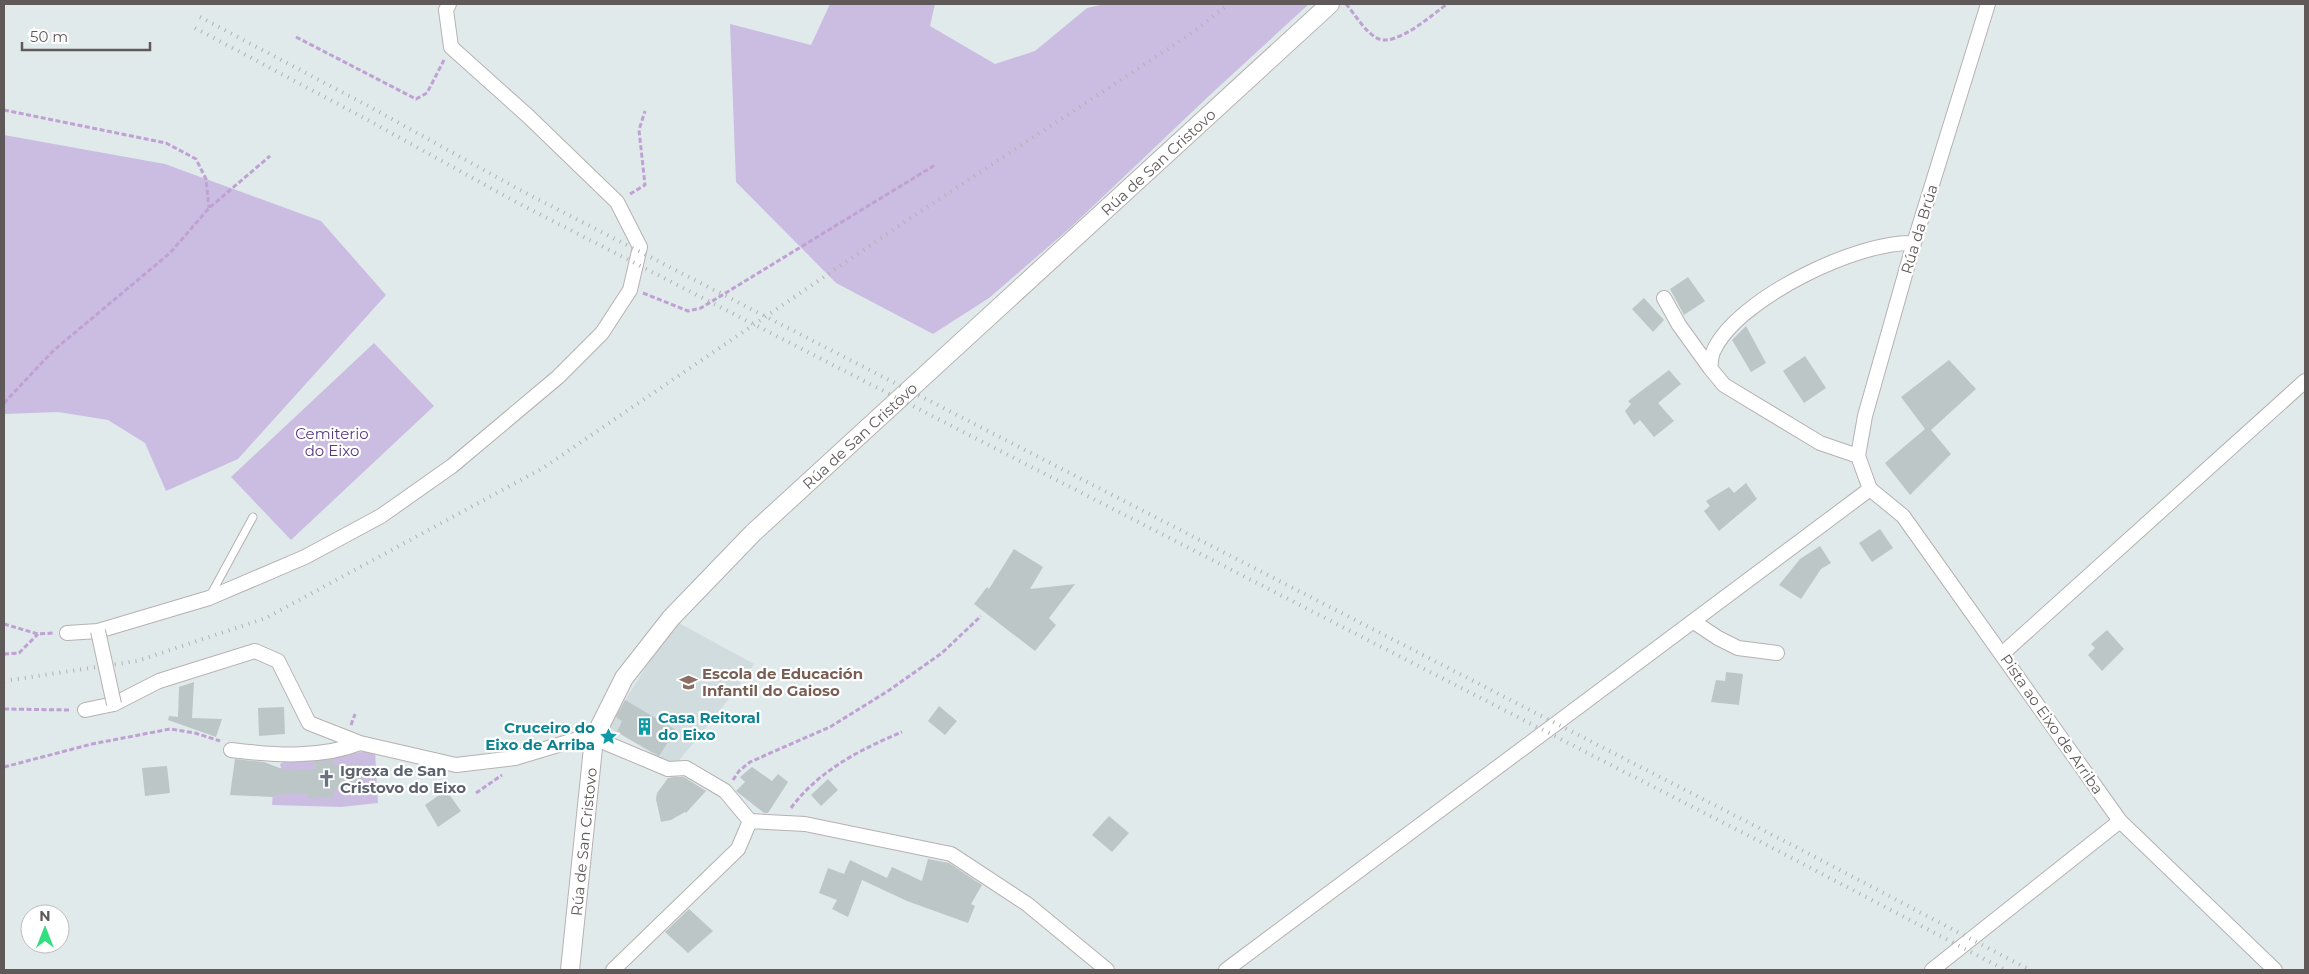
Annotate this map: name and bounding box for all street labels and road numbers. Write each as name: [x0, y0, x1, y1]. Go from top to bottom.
street label: Rúa de San Cristovo: [1096, 104, 1219, 219]
street label: Rúa da Brúa: [1896, 182, 1942, 276]
street label: Rúa de San Cristovo: [798, 378, 921, 493]
street label: Pista ao Eixo de Arriba: [1996, 650, 2108, 798]
street label: Rúa de San Cristovo: [566, 766, 600, 917]

